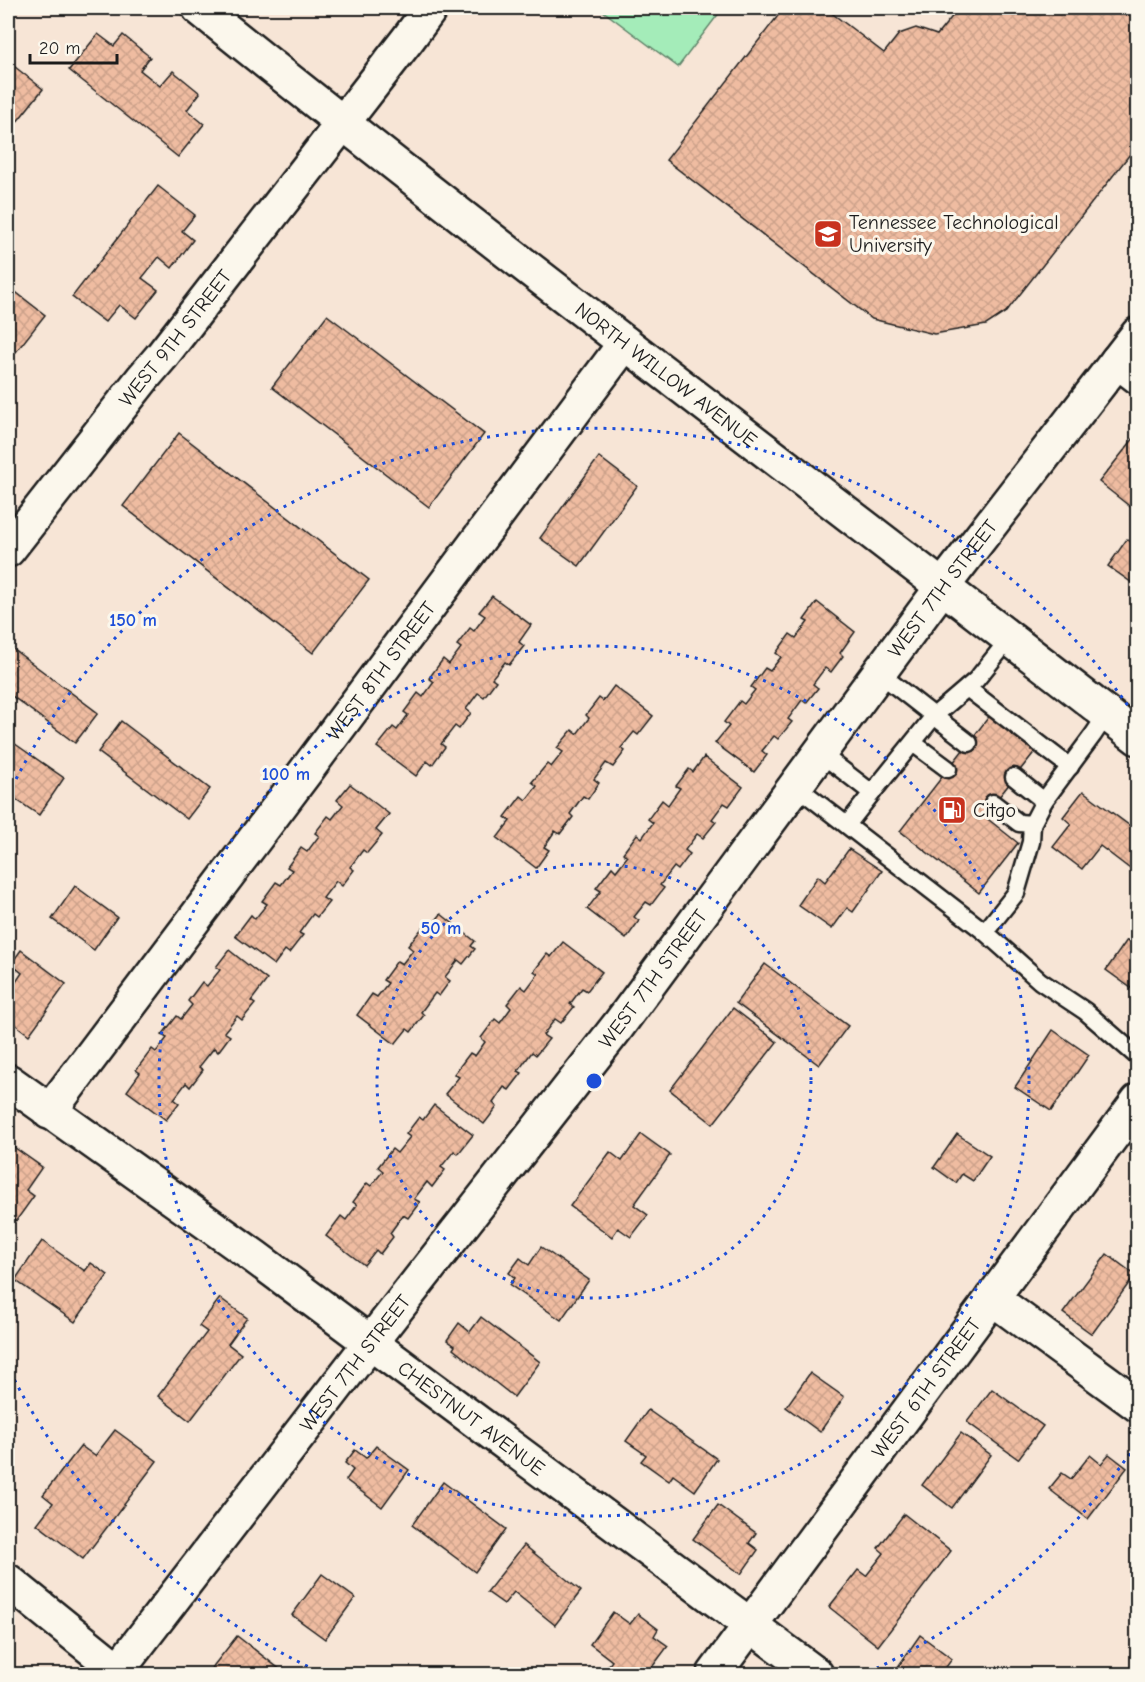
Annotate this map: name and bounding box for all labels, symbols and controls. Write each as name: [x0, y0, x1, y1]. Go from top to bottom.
scale bar: [30, 27, 117, 65]
text: 20 m: [39, 38, 80, 59]
place label: Tennessee Technological University: [849, 211, 1059, 257]
school or university icon: Tennessee Technological University: [812, 218, 844, 250]
street label: WEST 9TH STREET: [114, 265, 236, 411]
street label: NORTH WILLOW AVENUE: [571, 297, 762, 452]
street label: WEST 7TH STREET: [883, 514, 1002, 662]
street label: WEST 8TH STREET: [321, 596, 440, 745]
text: 150 m: [109, 610, 157, 631]
text: 100 m: [262, 764, 310, 785]
fuel station icon: Citgo: [936, 794, 968, 826]
place label: Citgo: [973, 799, 1016, 822]
street label: WEST 7TH STREET: [594, 904, 712, 1053]
text: 50 m: [421, 918, 461, 939]
centre of rings: [584, 1071, 604, 1091]
street label: WEST 7TH STREET: [295, 1289, 415, 1436]
street label: WEST 6TH STREET: [867, 1313, 985, 1462]
street label: CHESTNUT AVENUE: [394, 1356, 549, 1480]

